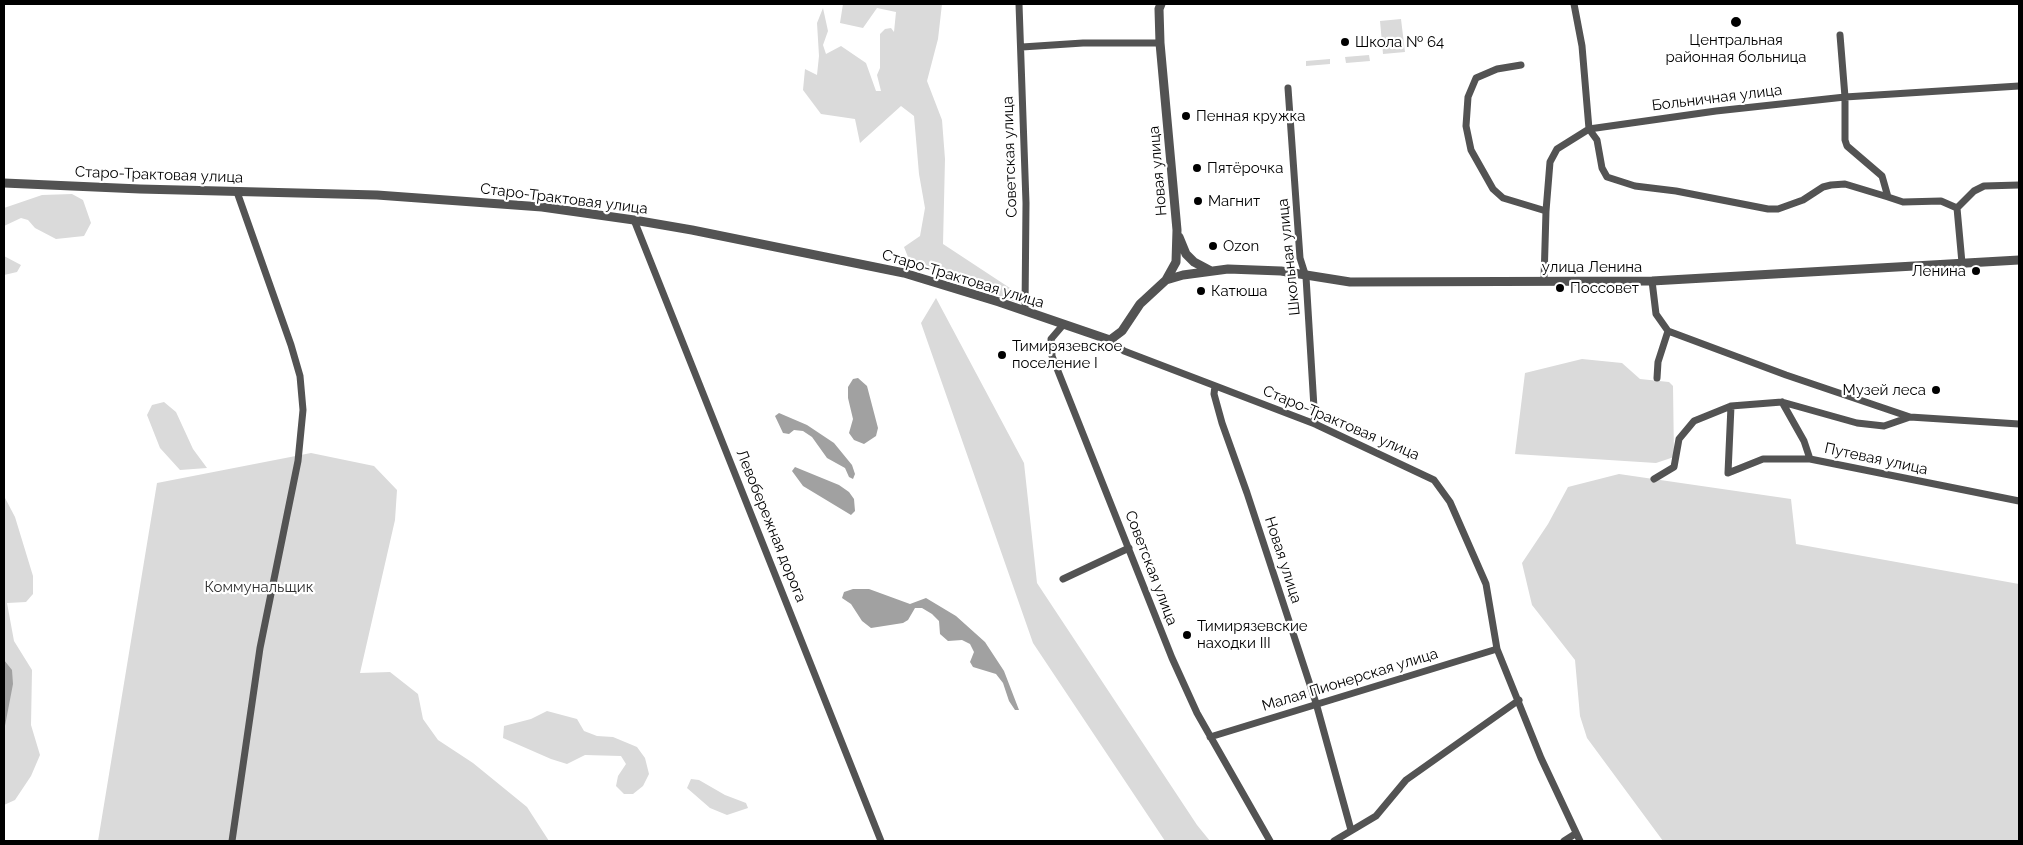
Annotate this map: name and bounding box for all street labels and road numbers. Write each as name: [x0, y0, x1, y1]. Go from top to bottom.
street label: Больничная улица: [1651, 81, 1783, 115]
street label: Советская улица: [999, 96, 1021, 218]
street label: Новая улица: [1145, 125, 1171, 217]
street label: Старо-Трактовая улица: [75, 163, 243, 187]
street label: Старо-Трактовая улица: [479, 180, 649, 218]
street label: Школьная улица: [1274, 198, 1304, 316]
street label: Старо-Трактовая улица: [880, 246, 1046, 312]
street label: улица Ленина: [1542, 258, 1642, 276]
street label: Старо-Трактовая улица: [1260, 382, 1422, 464]
street label: Путевая улица: [1823, 439, 1929, 479]
street label: Левобережная дорога: [732, 447, 810, 605]
street label: Советская улица: [1121, 508, 1181, 628]
street label: Новая улица: [1261, 514, 1305, 606]
street label: Малая Пионерская улица: [1260, 645, 1440, 715]

